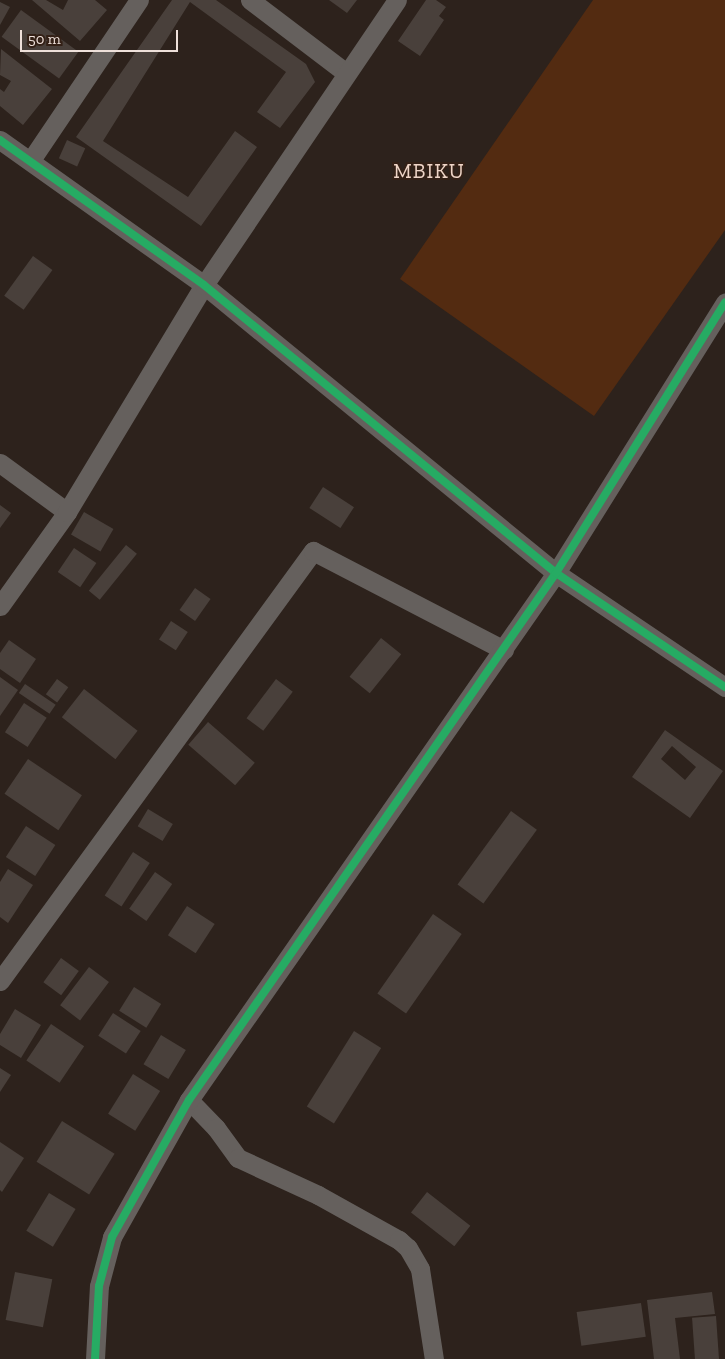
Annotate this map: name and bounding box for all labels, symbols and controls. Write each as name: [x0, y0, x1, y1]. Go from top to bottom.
scale bar: [22, 20, 180, 52]
text: 50 m: [28, 30, 61, 48]
district label: MBIKU: [393, 158, 465, 184]

